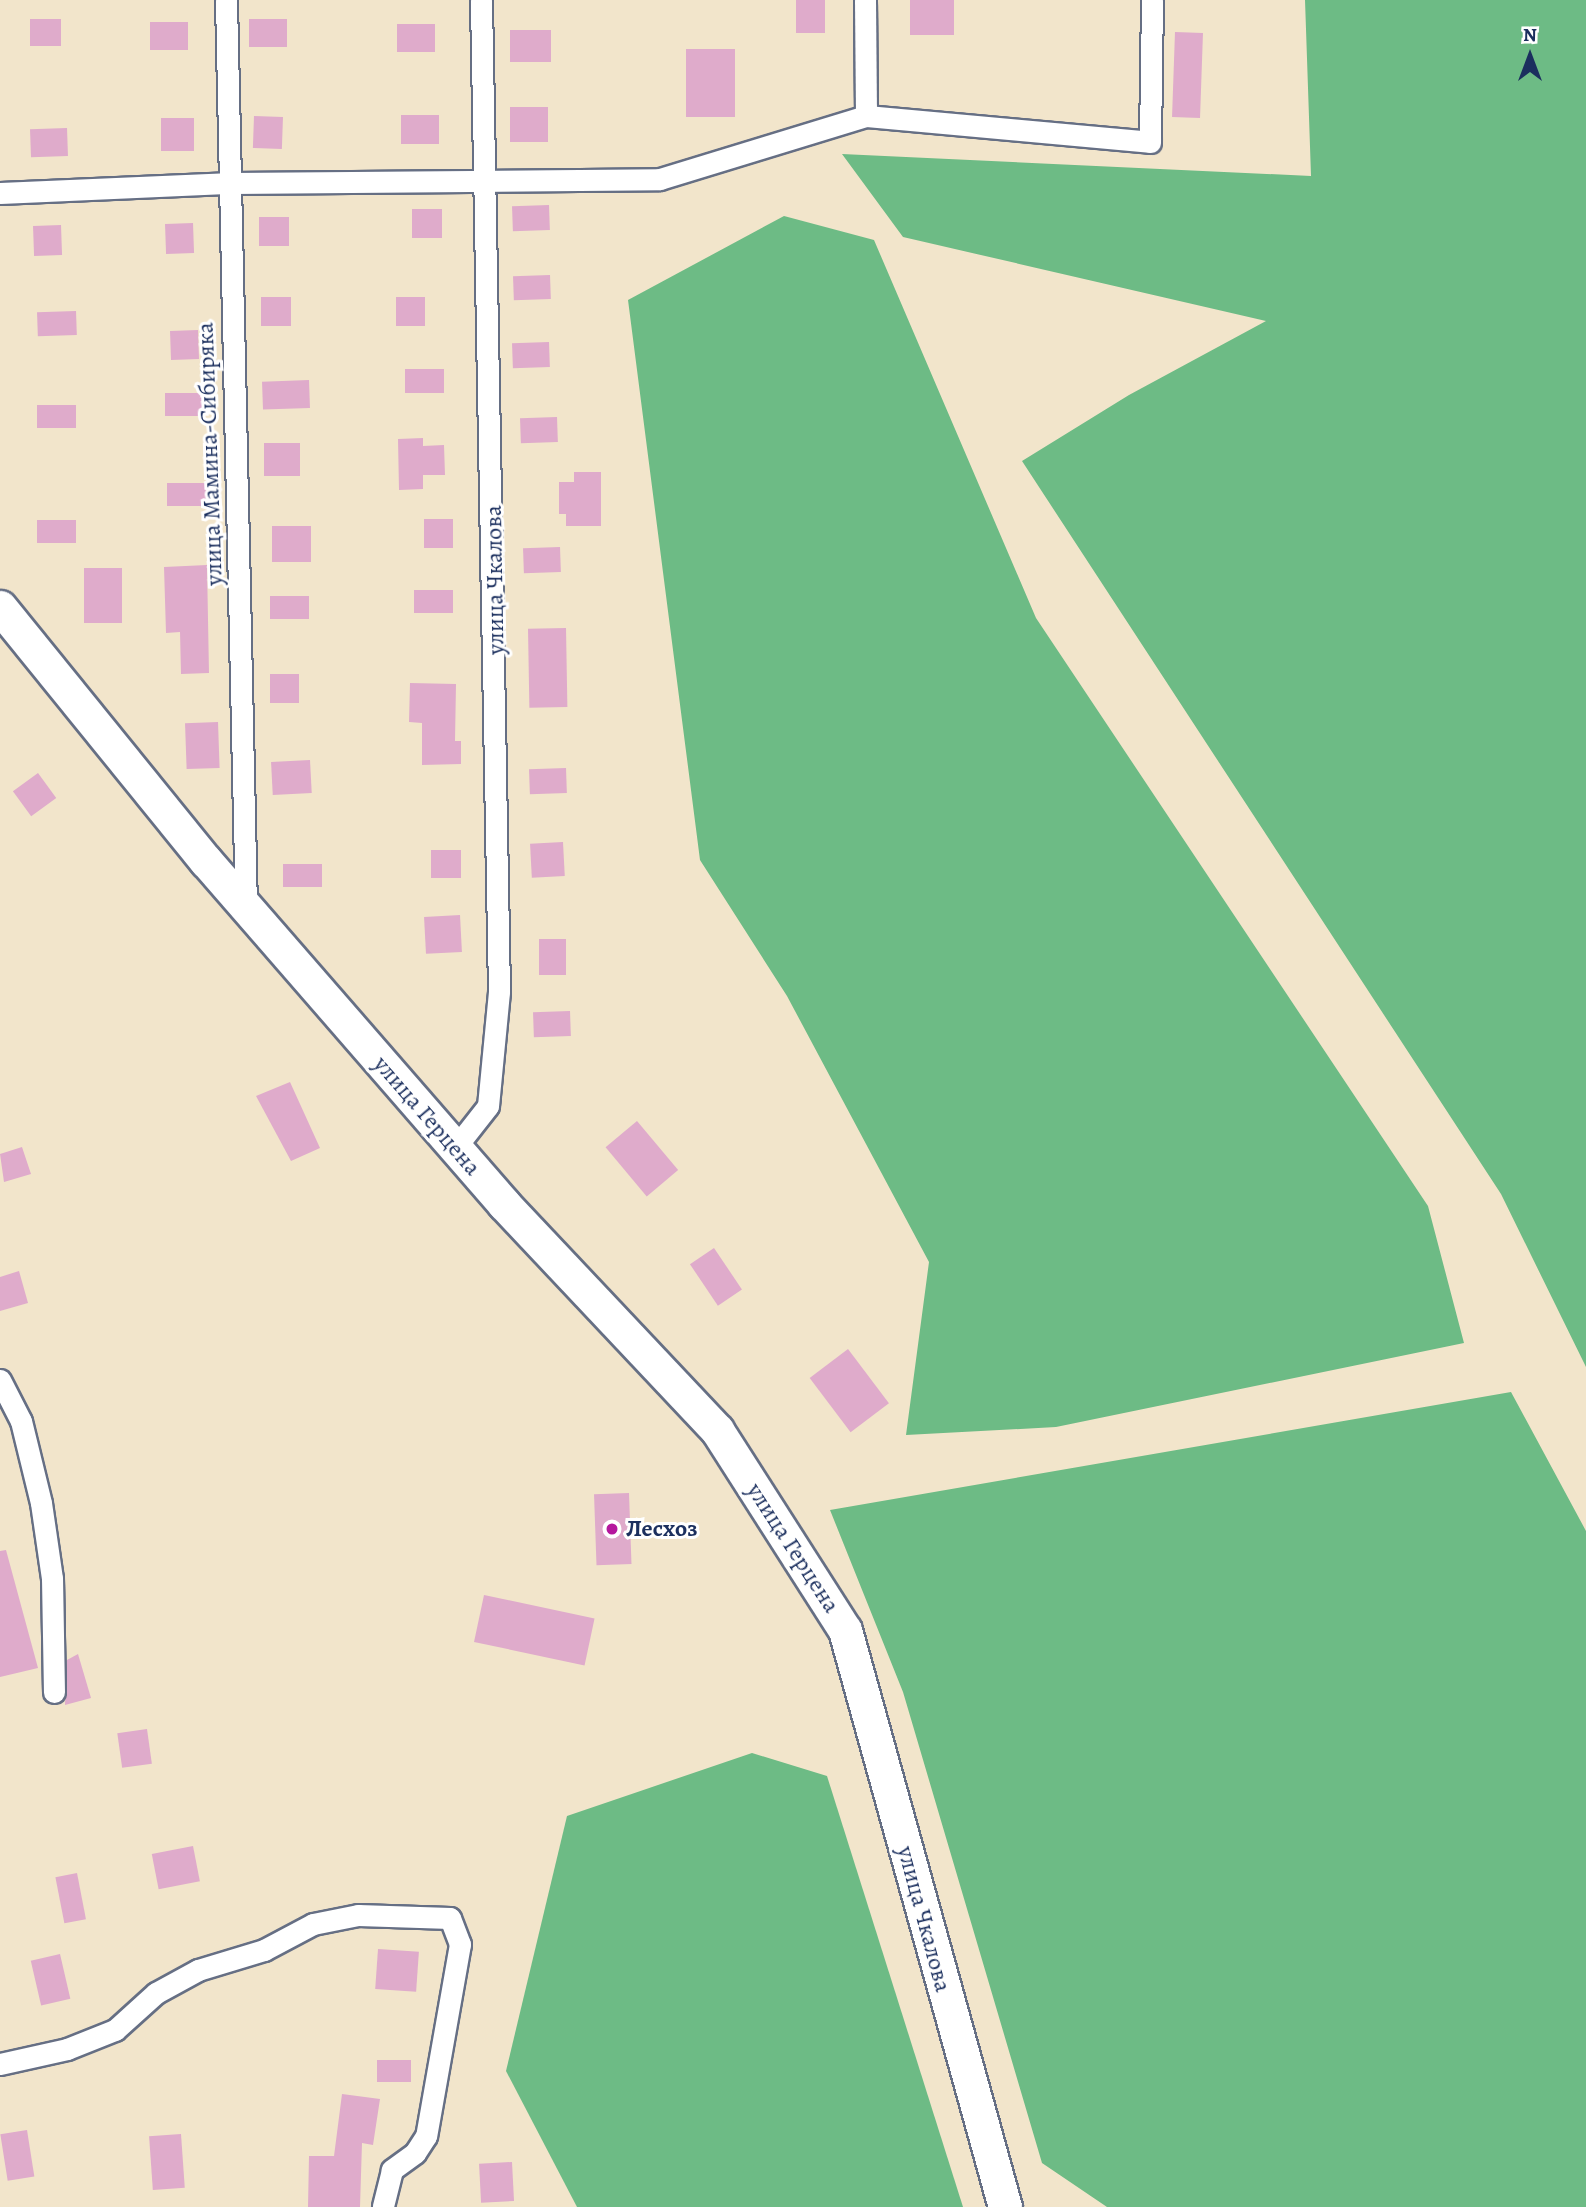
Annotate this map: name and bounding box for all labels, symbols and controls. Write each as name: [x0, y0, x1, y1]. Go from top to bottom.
north arrow: [1495, 21, 1565, 91]
text: N: [1523, 22, 1537, 48]
street label: улица Мамина-Сибиряка: [191, 322, 229, 586]
street label: улица Чкалова: [479, 505, 511, 655]
street label: улица Герцена: [367, 1050, 487, 1182]
street label: улица Герцена: [740, 1478, 846, 1618]
place label: Лесхоз: [626, 1515, 697, 1543]
marker: Лесхоз: [604, 1521, 620, 1537]
street label: улица Чкалова: [891, 1843, 957, 1995]

